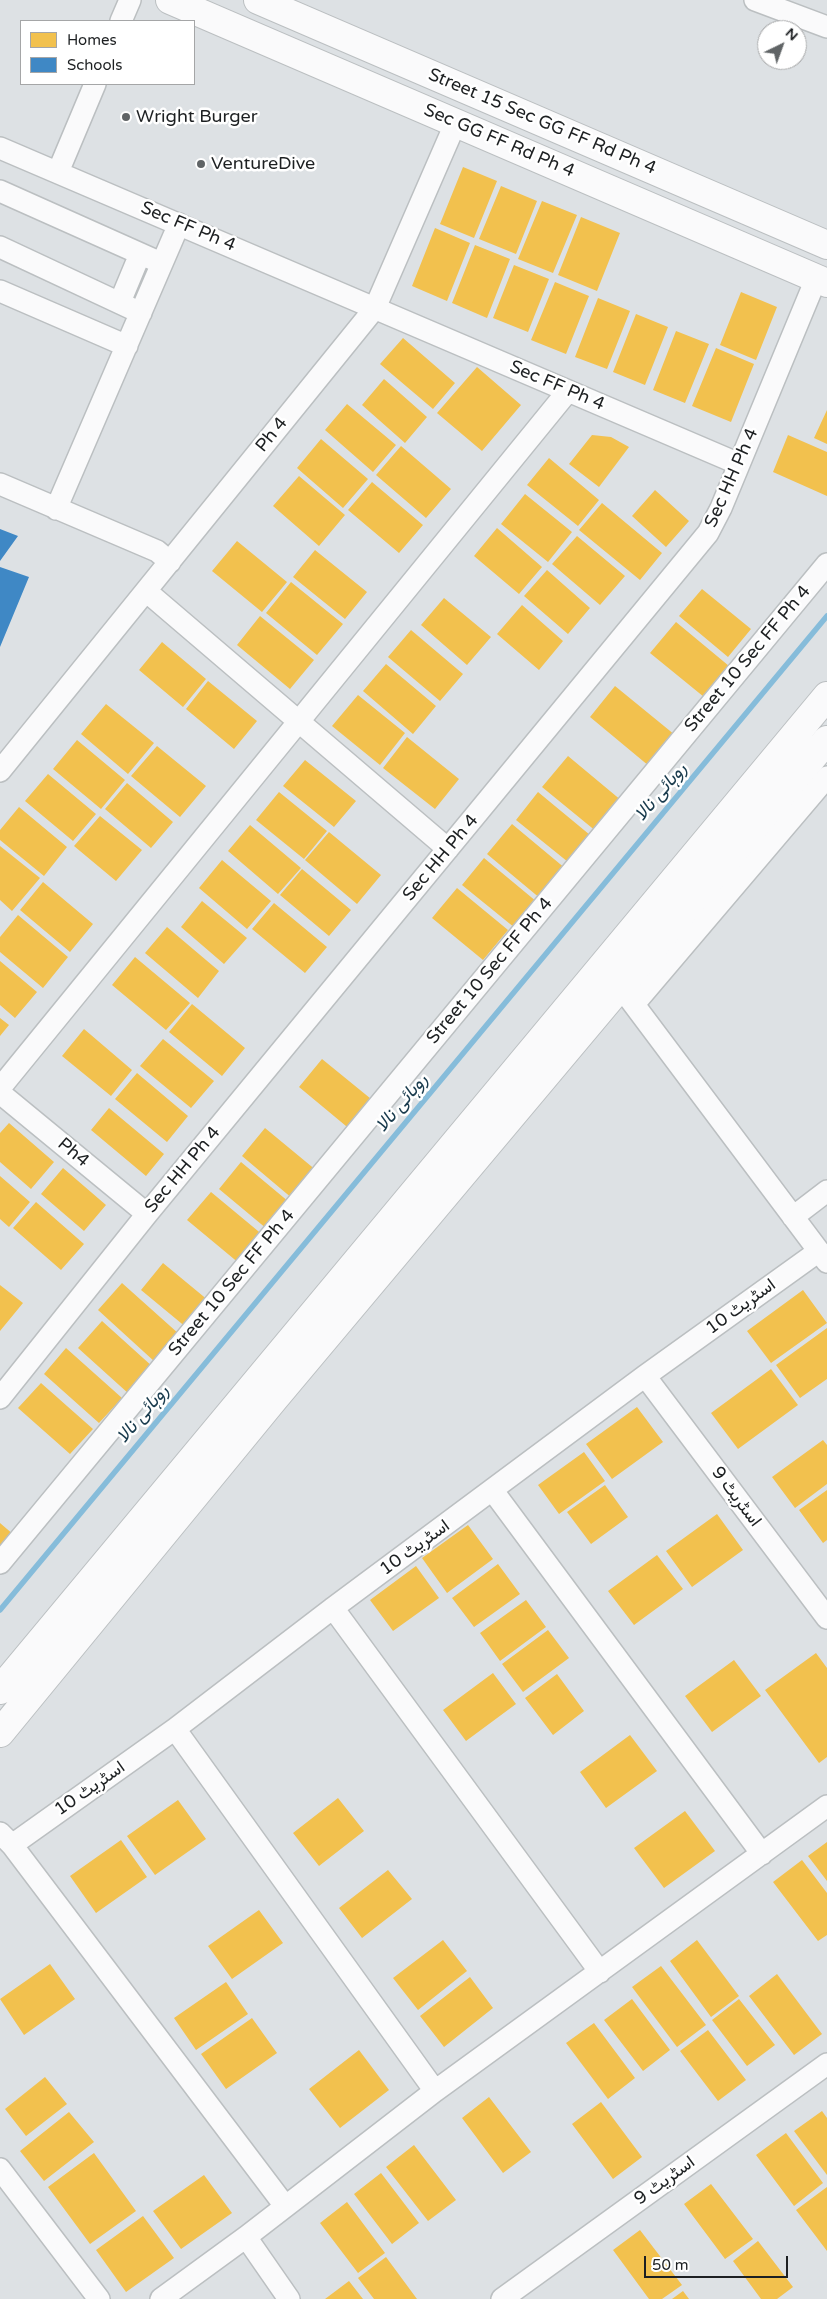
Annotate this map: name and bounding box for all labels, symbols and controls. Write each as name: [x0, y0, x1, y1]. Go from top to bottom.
legend: [20, 20, 195, 85]
north arrow: [757, 20, 807, 70]
text: N: [782, 24, 802, 44]
text: Homes: [67, 31, 117, 49]
text: Schools: [67, 56, 123, 74]
street label: Street 15 Sec GG FF Rd Ph 4: [425, 64, 659, 180]
street label: Sec GG FF Rd Ph 4: [420, 99, 578, 183]
place label: Wright Burger: [136, 106, 258, 128]
marker: Wright Burger: [120, 111, 132, 123]
place label: VentureDive: [211, 153, 315, 175]
marker: VentureDive: [195, 158, 207, 170]
street label: Sec FF Ph 4: [137, 197, 239, 257]
street label: Sec FF Ph 4: [506, 356, 608, 416]
street label: Ph 4: [251, 413, 293, 457]
street label: Sec HH Ph 4: [701, 425, 763, 531]
street label: Street 10 Sec FF Ph 4: [680, 581, 816, 737]
water label: روہائی نالا: [630, 758, 692, 826]
street label: Sec HH Ph 4: [399, 810, 483, 906]
street label: Street 10 Sec FF Ph 4: [422, 893, 558, 1049]
water label: روہائی نالا: [371, 1069, 433, 1137]
street label: Sec HH Ph 4: [141, 1122, 225, 1218]
street label: Ph4: [53, 1134, 93, 1172]
street label: Street 10 Sec FF Ph 4: [164, 1205, 300, 1361]
street label: اسٹریٹ 10: [702, 1274, 780, 1340]
water label: روہائی نالا: [112, 1380, 174, 1448]
street label: اسٹریٹ 9: [706, 1463, 766, 1531]
street label: اسٹریٹ 10: [376, 1515, 454, 1581]
street label: اسٹریٹ 10: [51, 1757, 129, 1821]
street label: اسٹریٹ 9: [630, 2152, 700, 2210]
scale bar: [647, 2246, 791, 2278]
text: 50 m: [652, 2256, 689, 2274]

